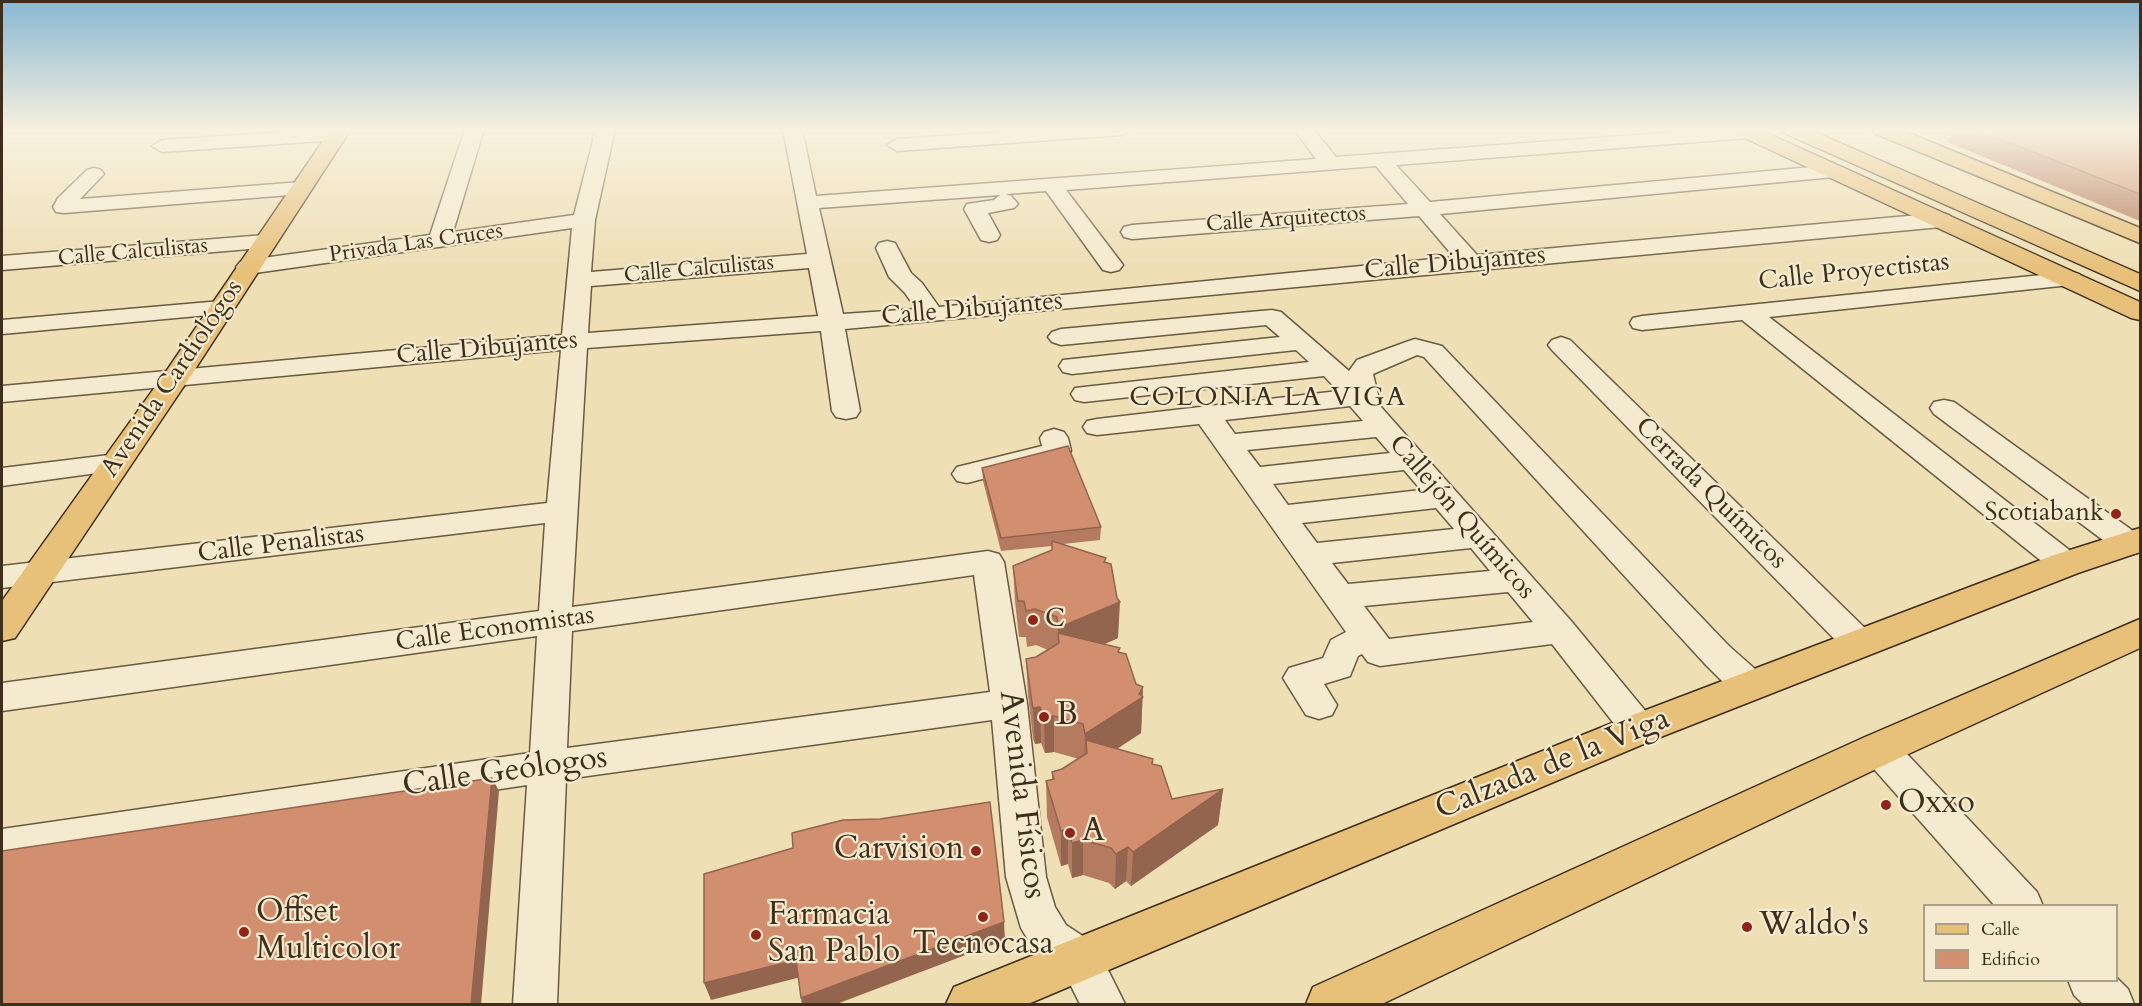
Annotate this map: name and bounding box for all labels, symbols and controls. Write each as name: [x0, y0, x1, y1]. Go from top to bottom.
street label: Calle Arquitectos: [1205, 201, 1367, 239]
street label: Privada Las Cruces: [327, 219, 505, 269]
street label: Calle Calculistas: [57, 233, 209, 273]
street label: Calle Dibujantes: [1363, 241, 1547, 287]
street label: Calle Proyectistas: [1757, 247, 1951, 299]
street label: Calle Calculistas: [623, 250, 775, 290]
street label: Avenida Cardiológos: [95, 274, 251, 484]
street label: Calle Dibujantes: [880, 287, 1064, 333]
street label: Calle Dibujantes: [395, 326, 579, 372]
district label: COLONIA LA VIGA: [1129, 383, 1407, 415]
street label: Cerrada Químicos: [1628, 412, 1792, 576]
street label: Callejón Químicos: [1381, 430, 1541, 606]
place label: Scotiabank: [1984, 498, 2104, 530]
marker: Scotiabank: [2109, 507, 2123, 521]
street label: Calle Penalistas: [196, 519, 366, 571]
street label: Calle Economistas: [394, 601, 596, 659]
place label: C: [1045, 604, 1065, 636]
marker: C: [1026, 613, 1040, 627]
street label: Avenida Físicos: [989, 689, 1053, 901]
place label: B: [1056, 698, 1078, 736]
street label: Calzada de la Viga: [1430, 701, 1676, 829]
marker: B: [1037, 710, 1051, 724]
street label: Calle Geólogos: [400, 740, 610, 806]
place label: Oxxo: [1898, 786, 1975, 824]
marker: Oxxo: [1879, 798, 1893, 812]
place label: A: [1082, 814, 1105, 852]
marker: A: [1063, 826, 1077, 840]
place label: Carvision: [834, 832, 964, 870]
marker: Carvision: [969, 844, 983, 858]
place label: Offset Multicolor: [256, 895, 400, 970]
place label: Farmacia San Pablo: [768, 898, 900, 973]
legend: [1923, 904, 2118, 982]
place label: Waldo's: [1759, 908, 1869, 946]
marker: Tecnocasa: [976, 910, 990, 924]
text: Calle: [1981, 917, 2020, 942]
marker: Waldo's: [1740, 920, 1754, 934]
marker: Offset Multicolor: [237, 925, 251, 939]
place label: Tecnocasa: [912, 927, 1054, 965]
marker: Farmacia San Pablo: [749, 928, 763, 942]
text: Edificio: [1981, 947, 2040, 972]

